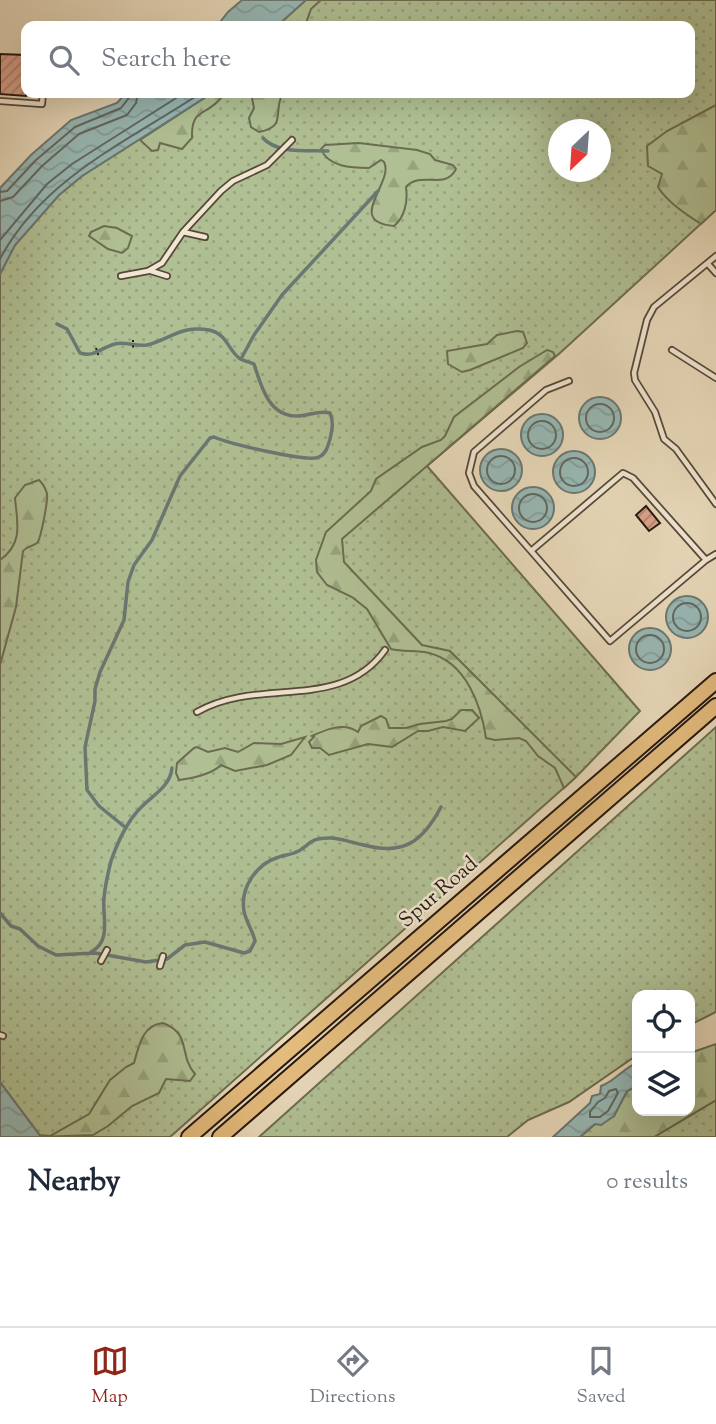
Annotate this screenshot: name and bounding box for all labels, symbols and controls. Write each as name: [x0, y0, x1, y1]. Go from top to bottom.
search box: [21, 21, 695, 98]
icon: search: [45, 41, 83, 79]
text: Search here: [101, 41, 231, 78]
north arrow: [548, 119, 611, 182]
street label: Spur Road: [393, 850, 485, 936]
map controls: [632, 990, 695, 1116]
button: locate: [632, 990, 695, 1053]
button: layers: [632, 1053, 695, 1116]
text: Nearby: [28, 1161, 120, 1204]
text: 0 results: [606, 1166, 688, 1199]
tab: Map: [91, 1342, 129, 1411]
tab: Directions: [310, 1342, 395, 1411]
tab: Saved: [577, 1342, 625, 1411]

